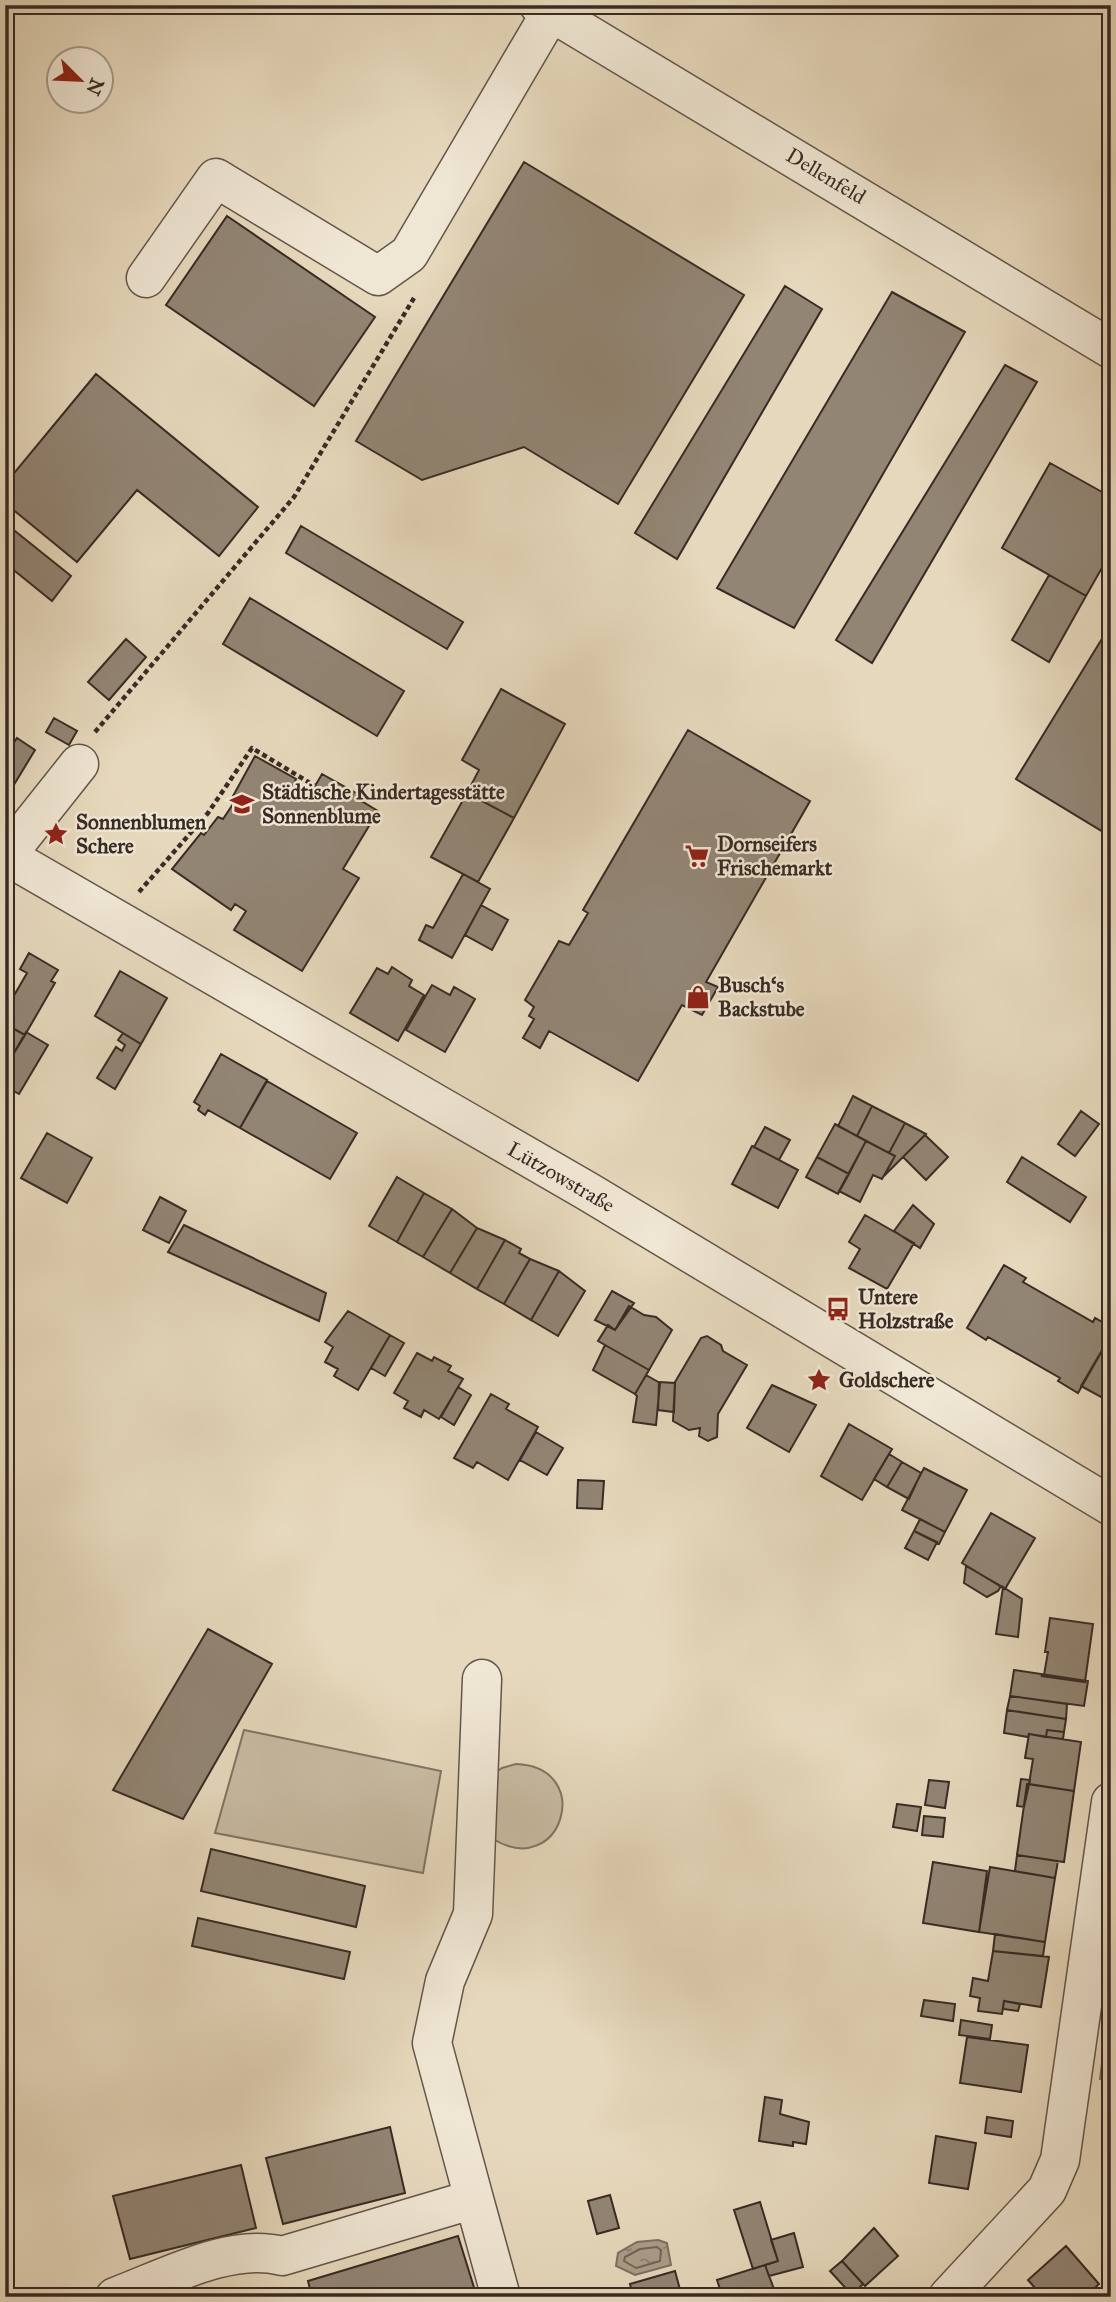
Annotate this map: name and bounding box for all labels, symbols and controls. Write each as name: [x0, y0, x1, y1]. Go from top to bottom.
north arrow: [46, 46, 116, 116]
text: N: [81, 75, 109, 99]
street label: Dellenfeld: [781, 142, 871, 210]
place label: Städtische Kindertagesstätte Sonnenblume: [262, 779, 505, 829]
school or university icon: Städtische Kindertagesstätte Sonnenblume: [228, 790, 256, 818]
place label: Sonnenblumen Schere: [76, 809, 207, 859]
place icon: Sonnenblumen Schere: [42, 820, 70, 848]
place label: Dornseifers Frischemarkt: [717, 831, 833, 881]
supermarket icon: Dornseifers Frischemarkt: [683, 842, 711, 870]
place label: Busch‘s Backstube: [718, 972, 805, 1022]
shop icon: Busch‘s Backstube: [684, 983, 712, 1011]
street label: Lützowstraße: [503, 1136, 620, 1218]
place label: Untere Holzstraße: [858, 1284, 954, 1334]
bus stop icon: Untere Holzstraße: [824, 1295, 852, 1323]
place icon: Goldschere: [805, 1366, 833, 1394]
place label: Goldschere: [839, 1367, 935, 1393]

